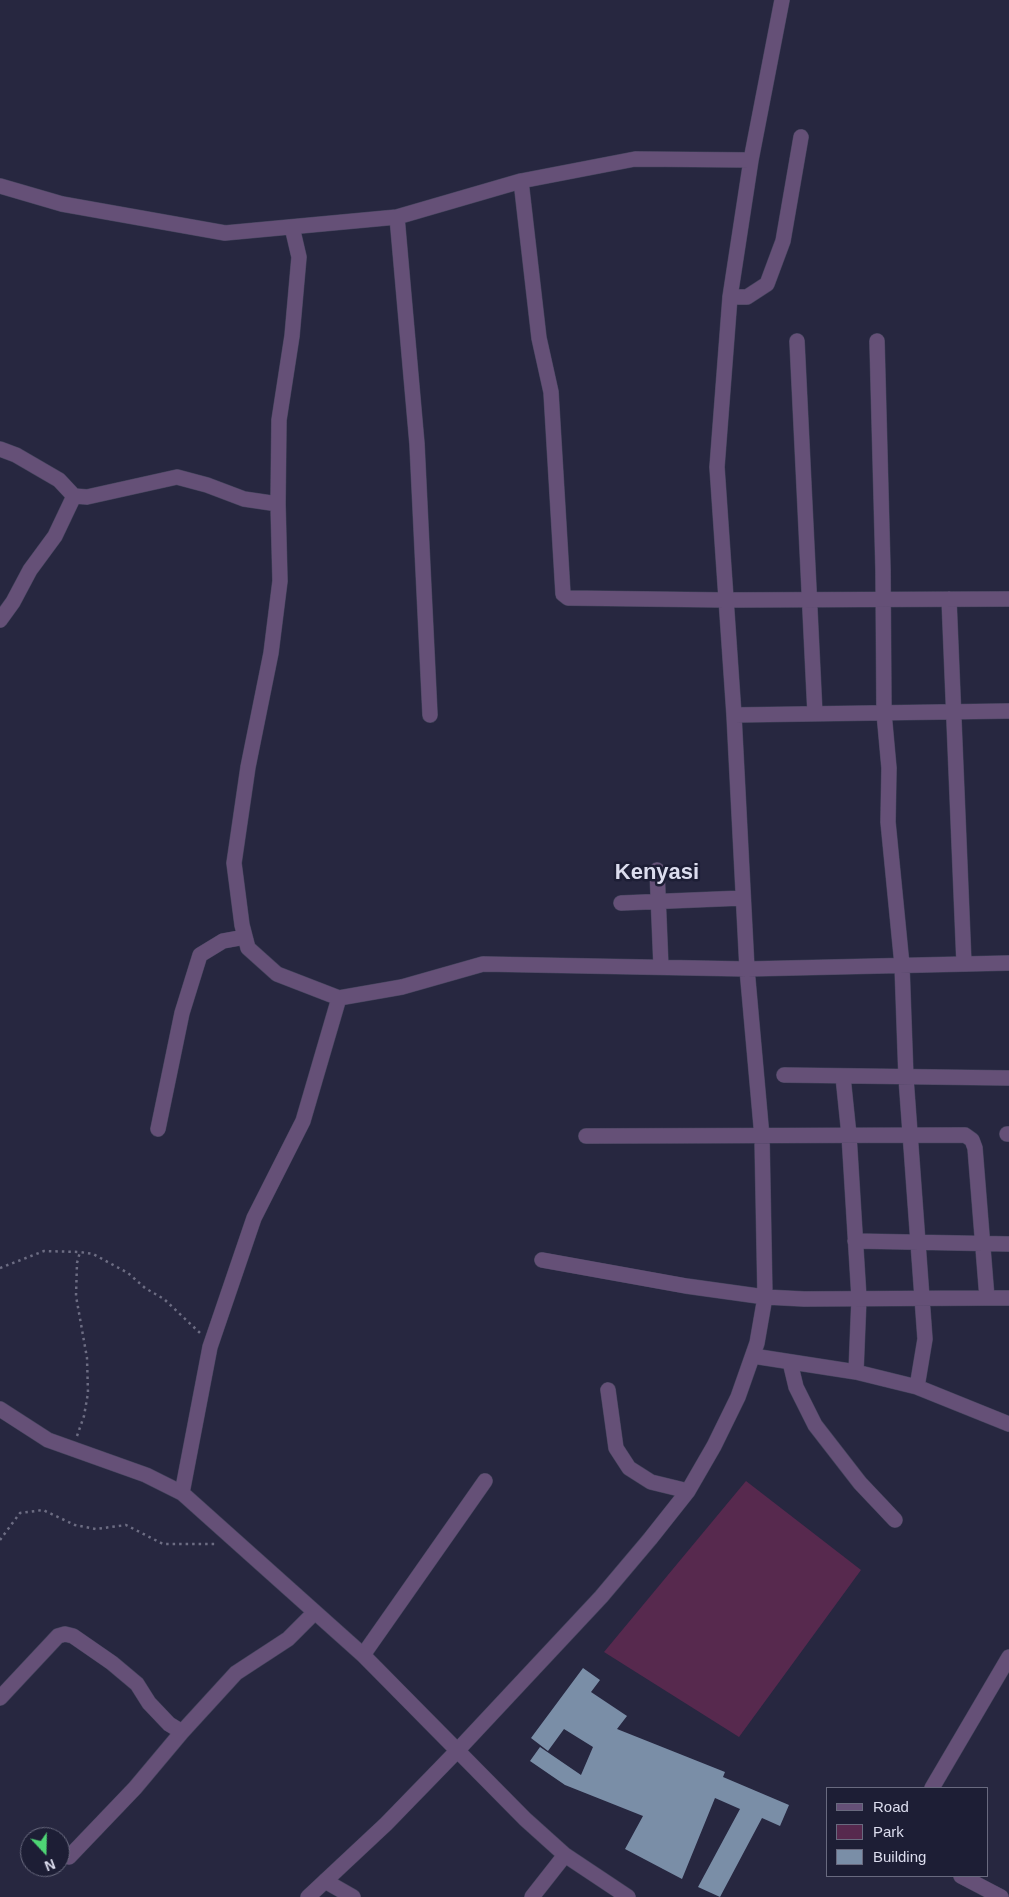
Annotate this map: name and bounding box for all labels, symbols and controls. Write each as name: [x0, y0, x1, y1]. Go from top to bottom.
district label: Kenyasi: [615, 860, 699, 886]
legend: [826, 1787, 989, 1877]
text: Road: [873, 1798, 909, 1815]
text: Park: [873, 1823, 904, 1840]
north arrow: [20, 1827, 70, 1877]
text: Building: [873, 1848, 926, 1865]
text: N: [42, 1856, 58, 1874]

